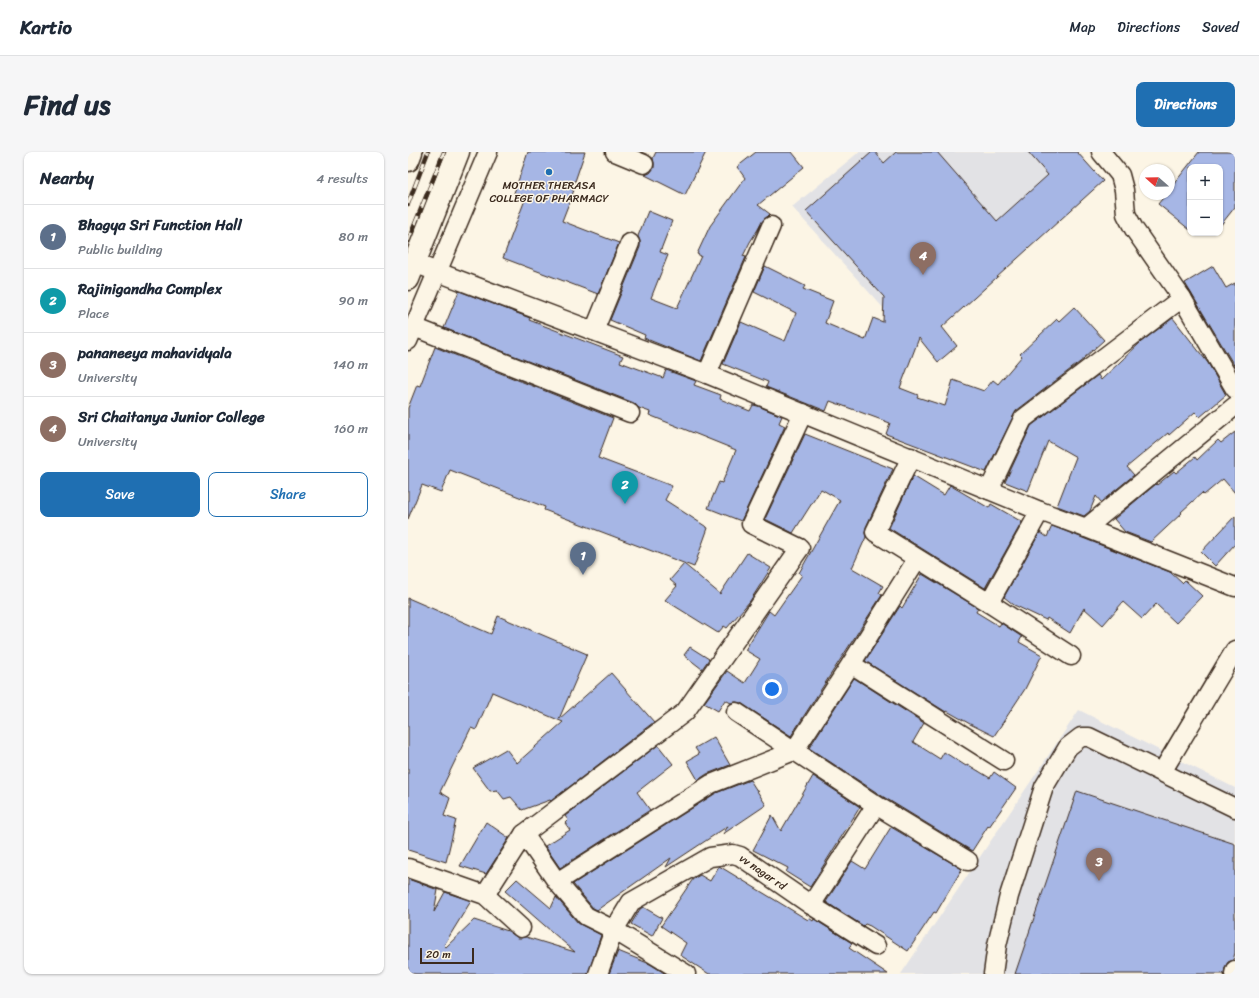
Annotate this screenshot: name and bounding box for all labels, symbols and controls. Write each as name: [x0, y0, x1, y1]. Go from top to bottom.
text: Kartio: [20, 11, 72, 44]
text: Map: [1069, 15, 1095, 40]
text: Directions: [1117, 15, 1180, 40]
text: Saved: [1202, 15, 1239, 40]
text: Find us: [24, 80, 111, 129]
button: Directions: [1136, 82, 1235, 127]
text: Nearby: [40, 163, 94, 193]
north arrow: [1139, 164, 1175, 200]
map controls: [1187, 164, 1223, 236]
button: +: [1187, 164, 1223, 200]
text: 4 results: [316, 167, 368, 190]
marker: MOTHER THERASA COLLEGE OF PHARMACY: [544, 167, 554, 177]
place label: MOTHER THERASA COLLEGE OF PHARMACY: [490, 176, 609, 208]
button: −: [1187, 200, 1223, 236]
text: Bhagya Sri Function Hall: [78, 212, 242, 238]
text: 1: [50, 225, 56, 248]
text: 80 m: [339, 225, 368, 248]
text: Public building: [78, 238, 163, 261]
pin: 4: [910, 242, 936, 275]
text: Rajinigandha Complex: [78, 276, 222, 302]
text: 2: [49, 289, 57, 312]
text: 90 m: [338, 289, 368, 312]
text: Place: [78, 302, 109, 325]
text: pananeeya mahavidyala: [78, 340, 232, 366]
text: 3: [49, 353, 57, 376]
text: 140 m: [333, 353, 368, 376]
text: University: [78, 366, 137, 389]
text: Sri Chaitanya Junior College: [78, 404, 265, 430]
text: 4: [49, 417, 57, 440]
text: 160 m: [333, 417, 368, 440]
text: University: [78, 430, 137, 453]
pin: 2: [612, 471, 638, 504]
button: Save: [40, 472, 200, 517]
button: Share: [208, 472, 368, 517]
pin: 1: [570, 542, 596, 575]
your location: [762, 679, 782, 699]
pin: 3: [1086, 848, 1112, 881]
street label: vv nagar rd: [736, 849, 791, 896]
text: 20 m: [426, 945, 451, 964]
scale bar: [420, 946, 474, 965]

